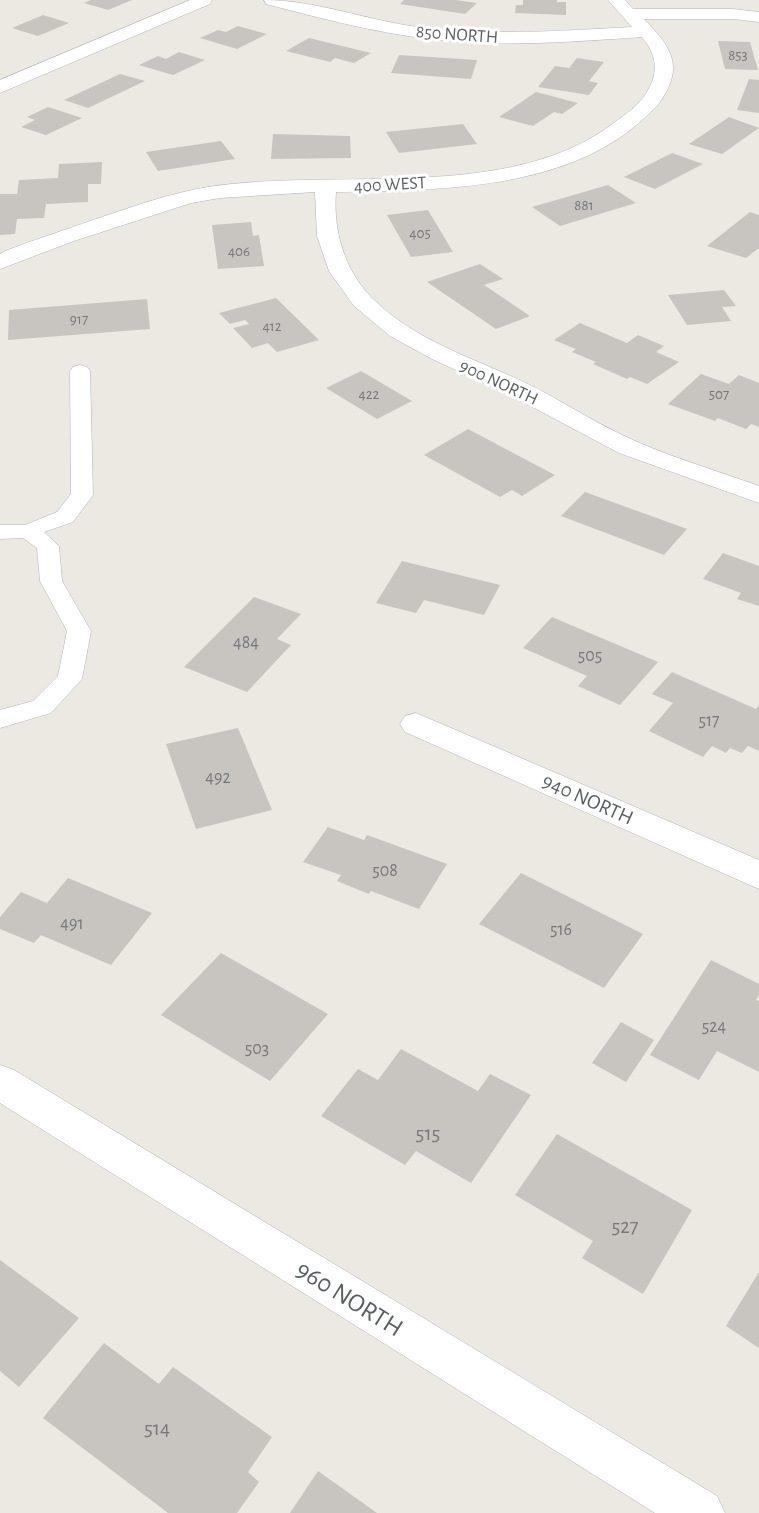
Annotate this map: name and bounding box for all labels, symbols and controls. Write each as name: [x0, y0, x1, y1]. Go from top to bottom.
street label: 850 NORTH: [415, 23, 499, 47]
house number: 853: [728, 48, 748, 63]
street label: 400 WEST: [353, 174, 427, 196]
house number: 881: [574, 198, 594, 213]
house number: 405: [409, 226, 431, 241]
house number: 406: [228, 244, 250, 259]
house number: 917: [70, 312, 88, 327]
house number: 412: [262, 319, 282, 334]
street label: 900 NORTH: [457, 357, 541, 409]
house number: 422: [359, 387, 380, 402]
house number: 507: [709, 387, 729, 402]
house number: 484: [233, 634, 259, 652]
house number: 505: [578, 647, 602, 665]
house number: 517: [698, 712, 720, 730]
house number: 492: [205, 769, 231, 787]
street label: 940 NORTH: [539, 770, 637, 829]
house number: 508: [372, 862, 398, 880]
house number: 491: [60, 915, 84, 933]
house number: 516: [550, 921, 572, 939]
house number: 524: [702, 1018, 727, 1036]
house number: 503: [245, 1040, 269, 1058]
house number: 515: [416, 1123, 440, 1144]
house number: 527: [611, 1216, 639, 1237]
street label: 960 NORTH: [292, 1256, 407, 1342]
house number: 514: [144, 1418, 170, 1439]

